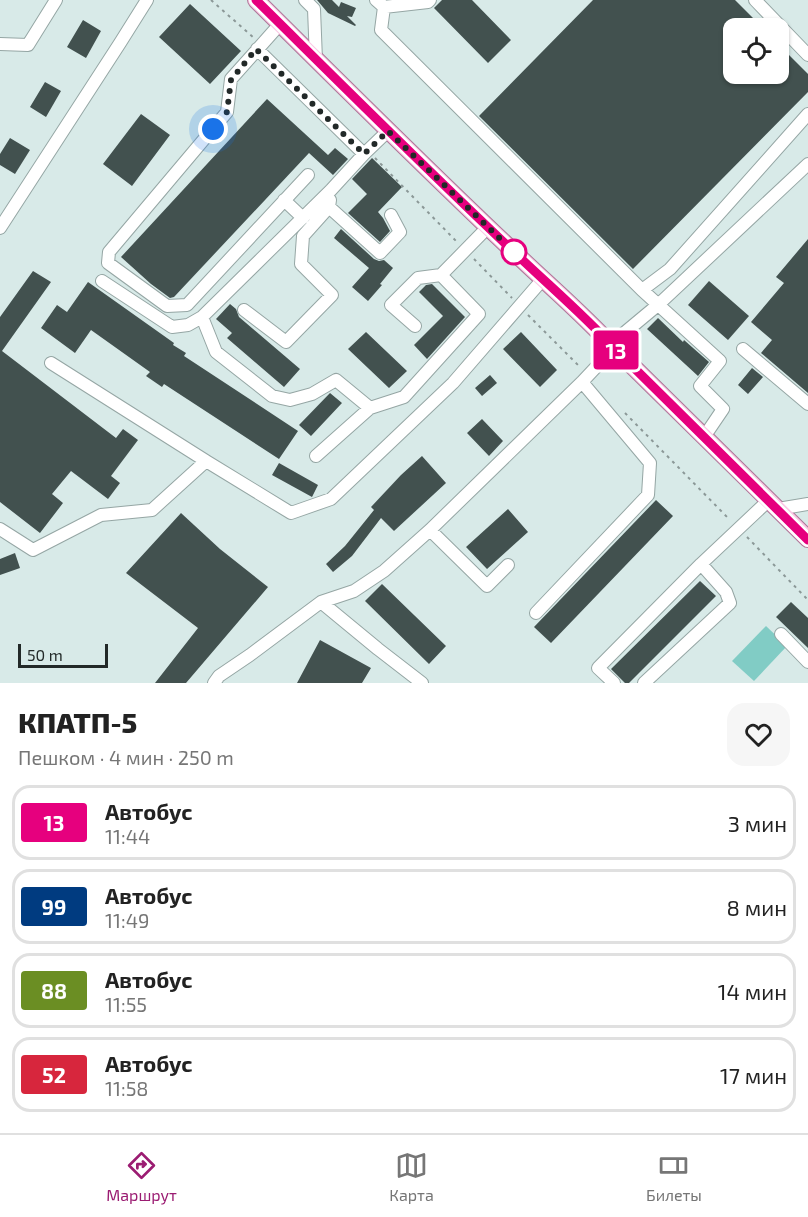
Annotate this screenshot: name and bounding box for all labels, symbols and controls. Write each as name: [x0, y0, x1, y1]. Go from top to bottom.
map controls: [723, 18, 789, 84]
button: locate: [723, 18, 789, 84]
your location: [198, 114, 228, 144]
unlabelled marker: [501, 239, 527, 265]
line badge: 13: [589, 330, 643, 370]
text: 13: [606, 338, 626, 363]
scale bar: [18, 641, 108, 668]
text: 50 m: [27, 645, 63, 664]
button: heart: [727, 703, 790, 766]
text: КПАТП-5: [18, 705, 137, 739]
text: Пешком · 4 мин · 250 m: [18, 745, 234, 769]
text: Автобус: [105, 798, 193, 824]
text: 13: [44, 810, 64, 835]
text: 3 мин: [728, 810, 787, 836]
text: 11:44: [105, 824, 150, 848]
text: Автобус: [105, 882, 193, 908]
text: 99: [42, 894, 66, 919]
text: 8 мин: [727, 894, 787, 920]
text: 11:49: [105, 908, 149, 932]
text: Автобус: [105, 966, 193, 992]
text: 88: [41, 978, 67, 1003]
text: 14 мин: [718, 978, 787, 1004]
text: 11:55: [105, 992, 147, 1016]
text: Автобус: [105, 1050, 193, 1076]
text: 52: [42, 1062, 66, 1087]
text: 17 мин: [720, 1062, 787, 1088]
text: 11:58: [105, 1076, 149, 1100]
tab: Маршрут: [106, 1149, 177, 1204]
tab: Карта: [389, 1149, 434, 1204]
tab: Билеты: [646, 1149, 702, 1204]

